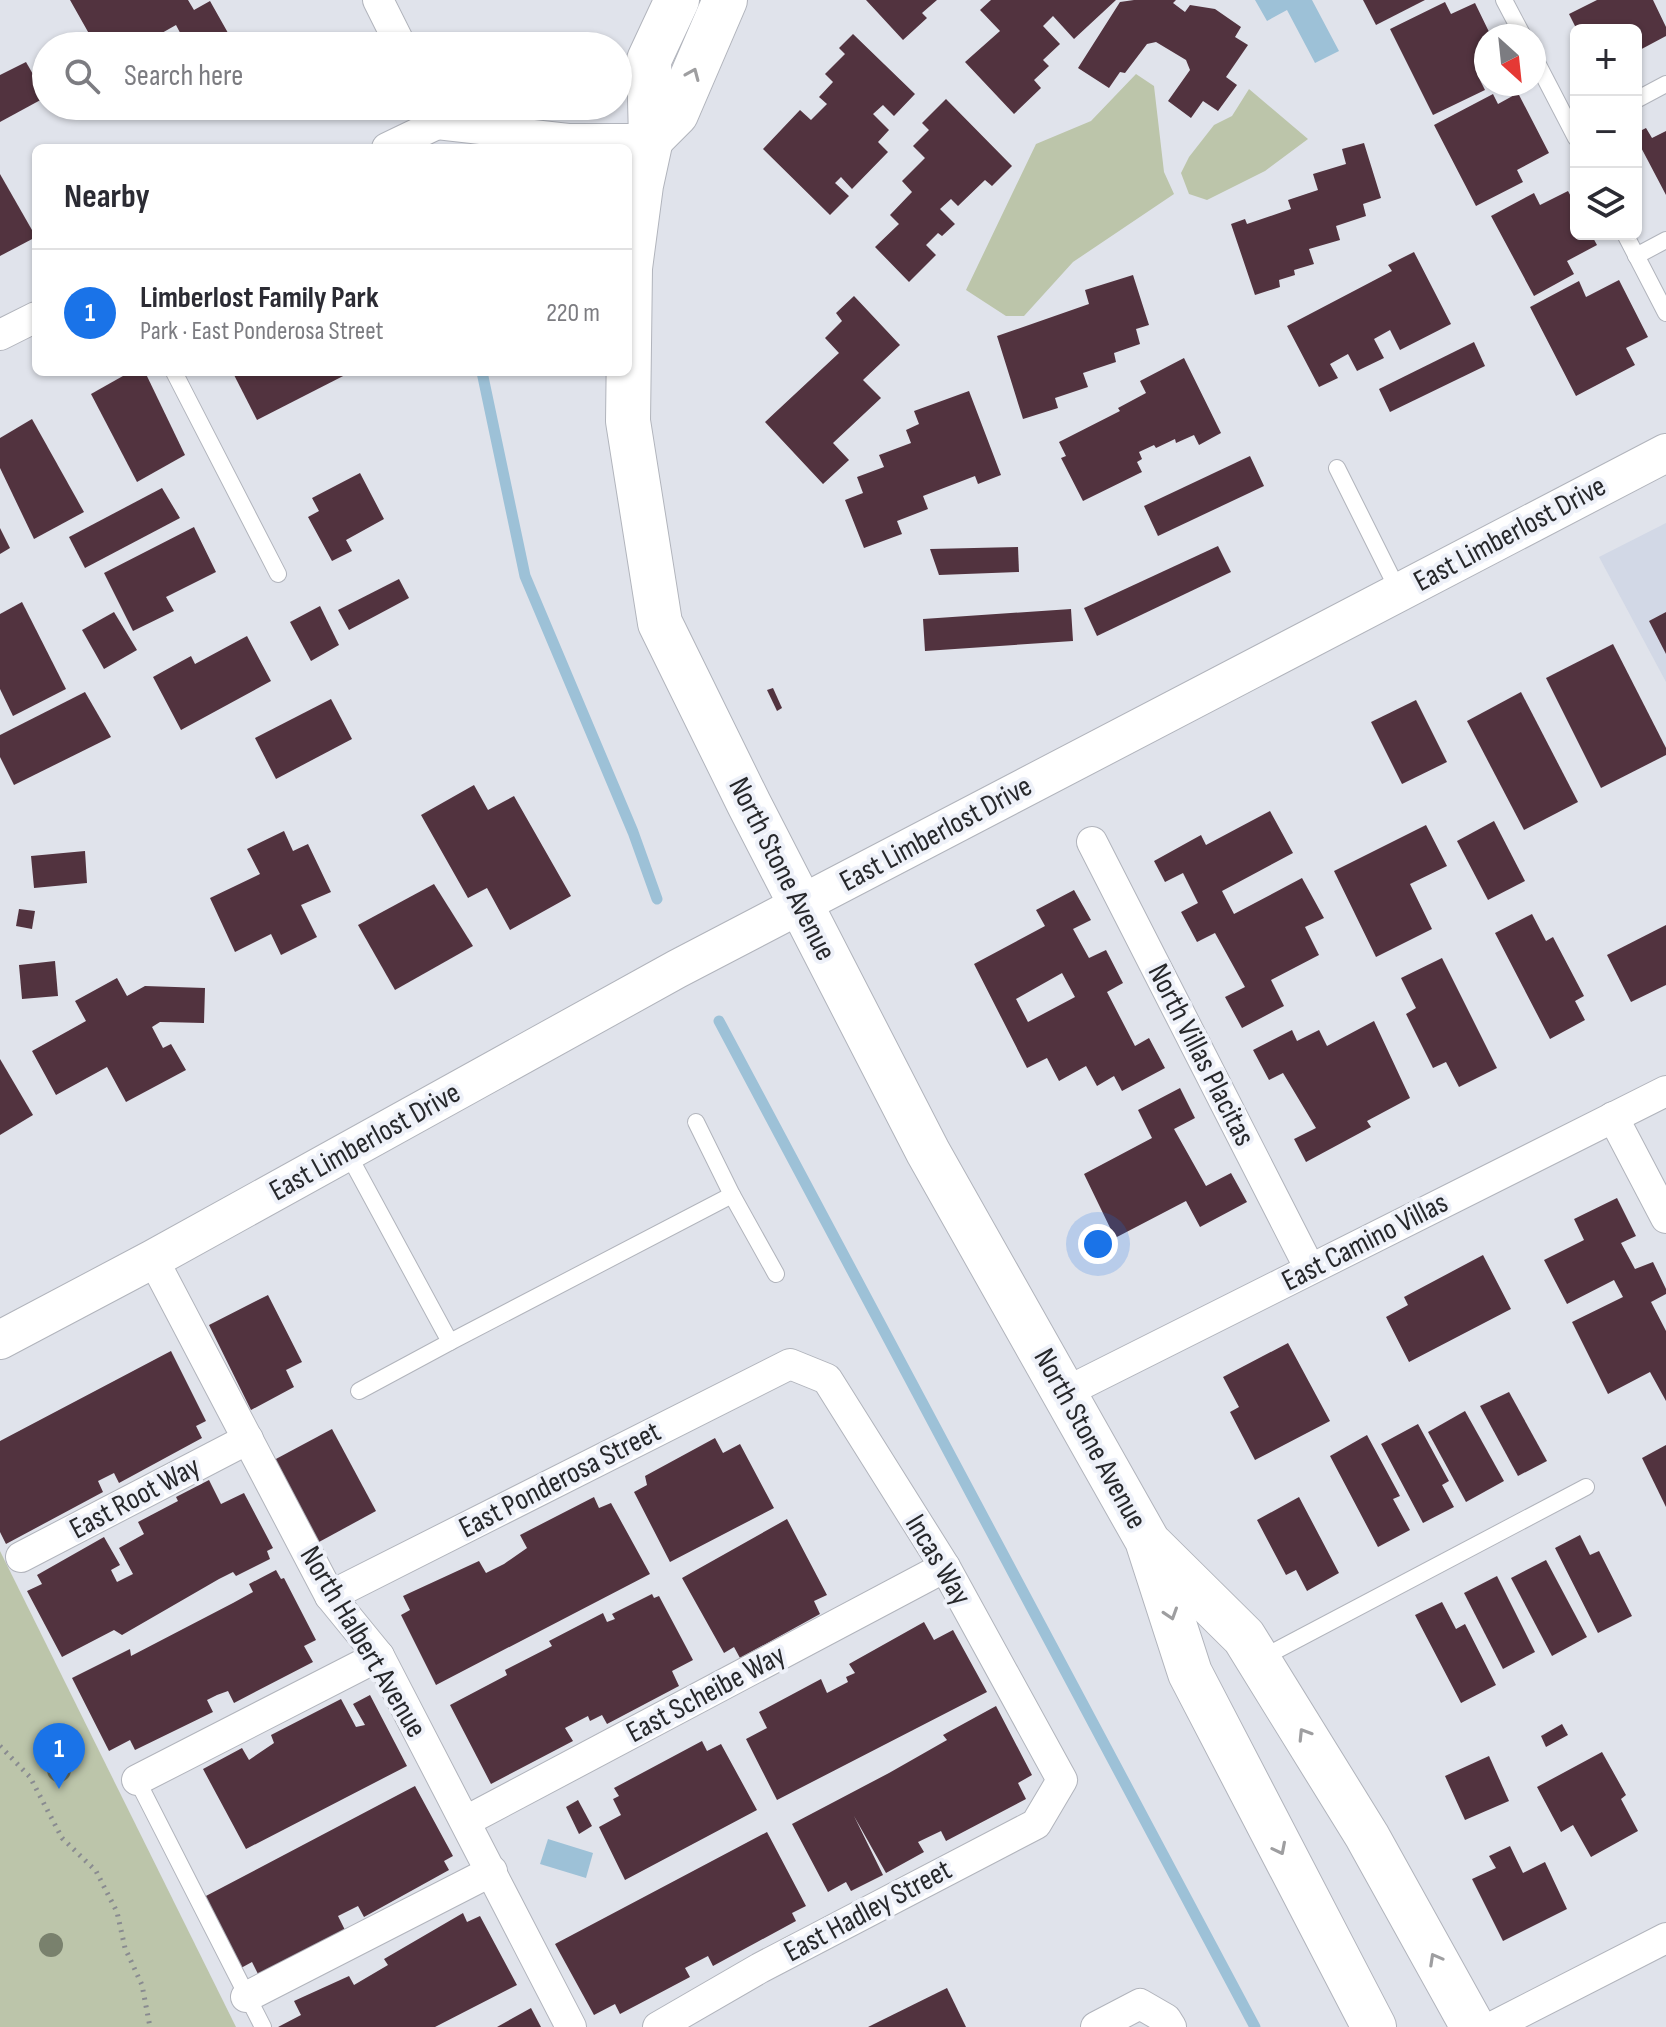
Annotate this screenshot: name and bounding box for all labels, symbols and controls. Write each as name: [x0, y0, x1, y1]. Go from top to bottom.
north arrow: [1474, 24, 1546, 96]
map controls: [1570, 24, 1642, 240]
button: +: [1570, 24, 1642, 96]
search box: [32, 32, 632, 120]
icon: search: [60, 54, 104, 98]
text: Search here: [124, 58, 243, 94]
one-way arrow: [683, 68, 699, 83]
button: −: [1570, 96, 1642, 168]
button: layers: [1570, 168, 1642, 240]
text: Nearby: [64, 176, 150, 217]
text: Limberlost Family Park: [140, 280, 379, 316]
text: 1: [85, 298, 95, 329]
text: 220 m: [546, 298, 600, 329]
text: Park · East Ponderosa Street: [140, 316, 383, 347]
street label: East Limberlost Drive: [1408, 468, 1612, 600]
street label: East Limberlost Drive: [834, 768, 1038, 900]
street label: North Stone Avenue: [720, 771, 844, 967]
street label: North Villas Placitas: [1140, 958, 1262, 1152]
street label: East Limberlost Drive: [263, 1075, 467, 1209]
street label: East Camino Villas: [1276, 1185, 1454, 1299]
your location: [1078, 1224, 1118, 1264]
street label: North Stone Avenue: [1026, 1343, 1154, 1535]
street label: East Ponderosa Street: [453, 1414, 667, 1546]
street label: East Root Way: [64, 1449, 207, 1547]
street label: Incas Way: [897, 1508, 979, 1612]
street label: North Halbert Avenue: [292, 1540, 434, 1744]
one-way arrow: [1161, 1607, 1177, 1621]
street label: East Scheibe Way: [621, 1637, 792, 1751]
pin: 1: [33, 1723, 85, 1789]
one-way arrow: [1298, 1728, 1314, 1743]
one-way arrow: [1271, 1841, 1286, 1856]
street label: East Hadley Street: [778, 1852, 958, 1970]
one-way arrow: [1429, 1953, 1445, 1968]

